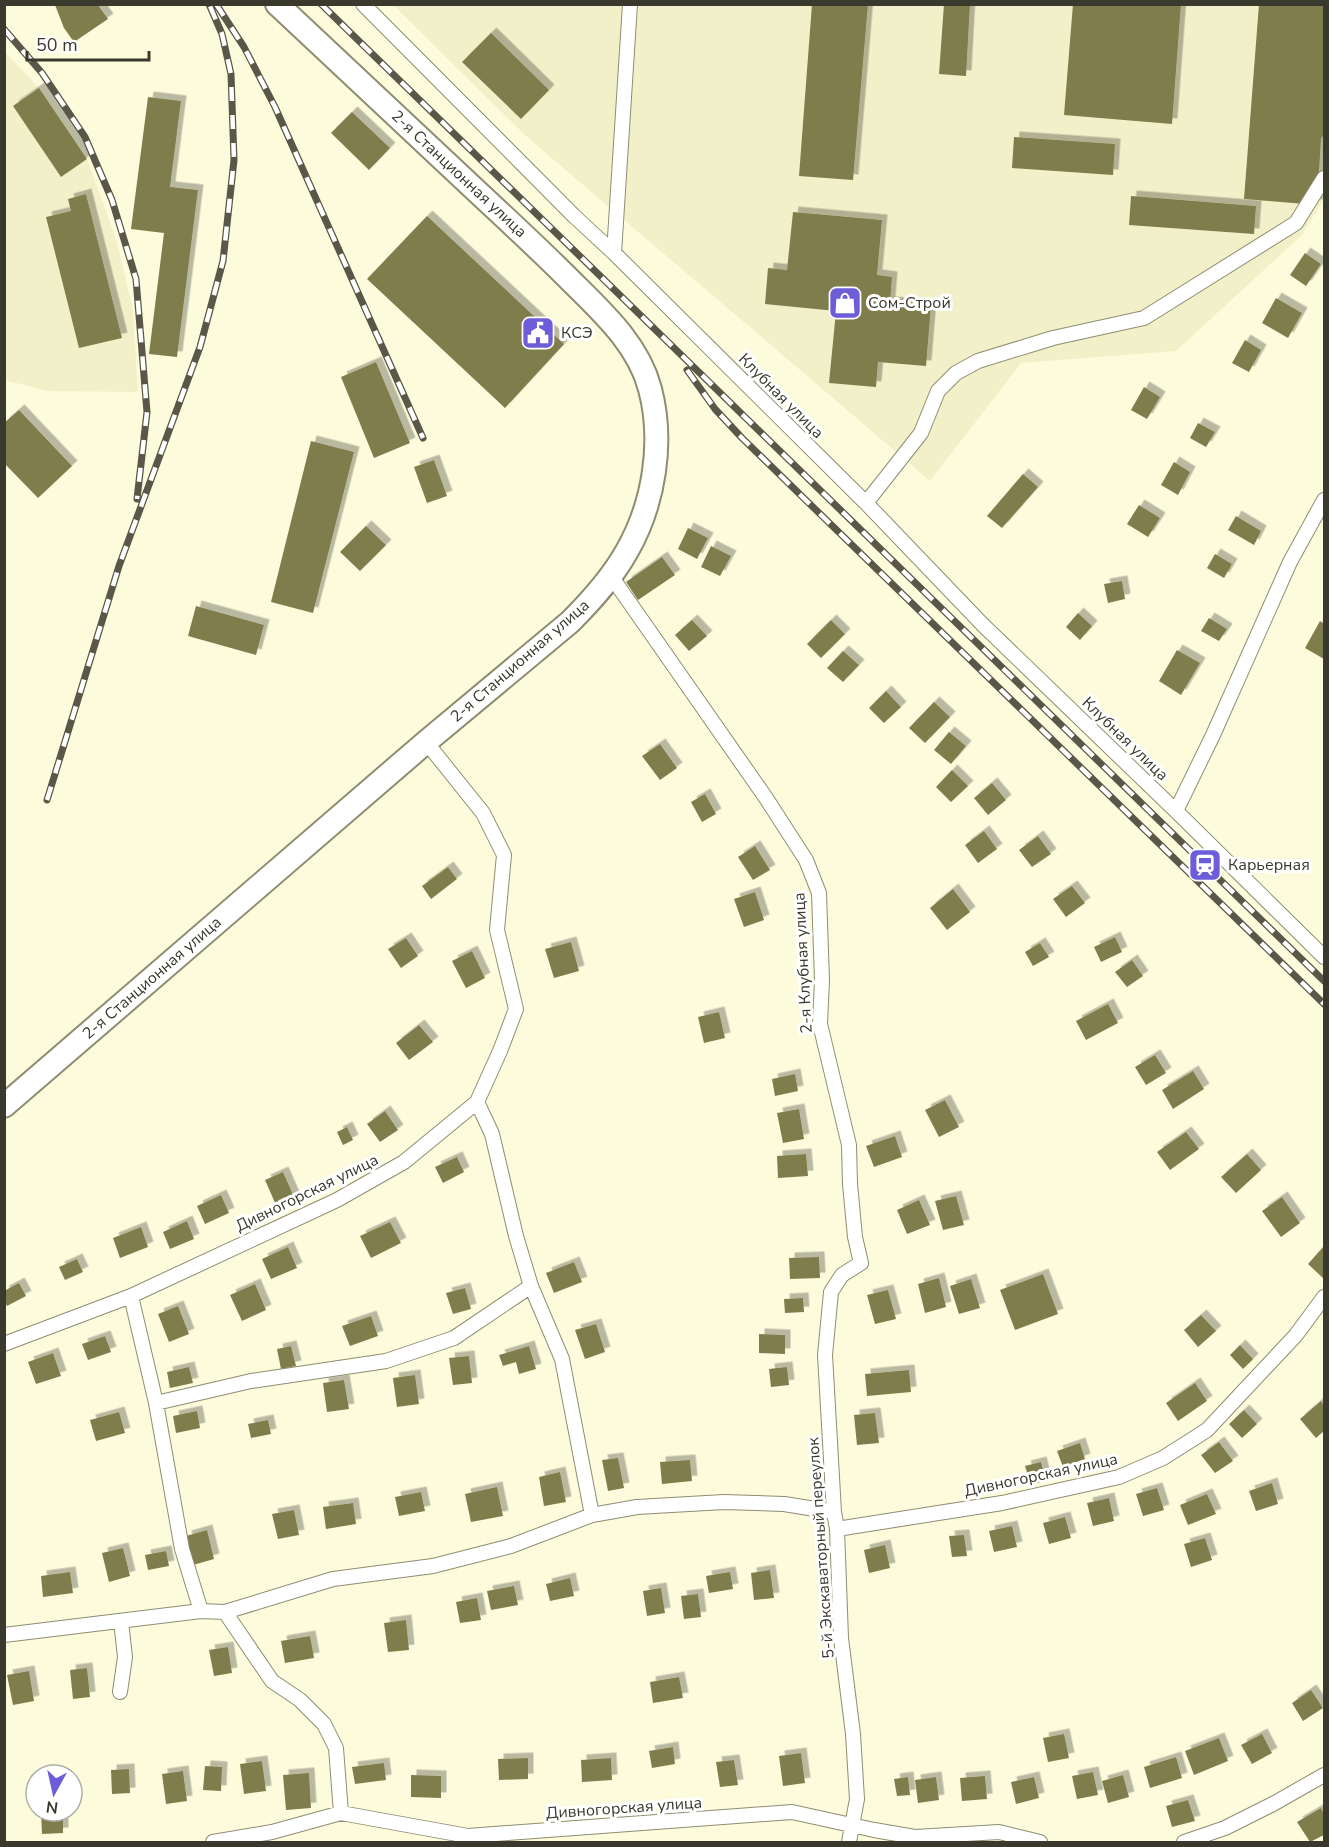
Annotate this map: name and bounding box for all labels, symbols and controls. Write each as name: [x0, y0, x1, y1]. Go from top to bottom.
scale bar: [27, 24, 148, 62]
text: 50 m: [36, 33, 78, 57]
street label: 2-я Станционная улица: [386, 105, 532, 243]
shop icon: Сом-Строй: [827, 285, 863, 321]
place label: Сом-Строй: [868, 292, 951, 314]
public building icon: КСЭ: [520, 315, 556, 351]
place label: КСЭ: [561, 322, 593, 344]
street label: Клубная улица: [734, 349, 828, 443]
street label: 2-я Станционная улица: [446, 594, 594, 728]
street label: Клубная улица: [1077, 692, 1173, 786]
station icon: Карьерная: [1187, 847, 1223, 883]
place label: Карьерная: [1228, 854, 1310, 876]
street label: 2-я Клубная улица: [788, 892, 818, 1034]
street label: 2-я Станционная улица: [78, 911, 226, 1045]
street label: Дивногорская улица: [232, 1149, 382, 1237]
street label: 5-й Экскаваторный переулок: [802, 1436, 840, 1659]
street label: Дивногорская улица: [962, 1448, 1120, 1502]
north arrow: [24, 1763, 84, 1823]
street label: Дивногорская улица: [545, 1792, 703, 1824]
text: N: [45, 1795, 60, 1819]

